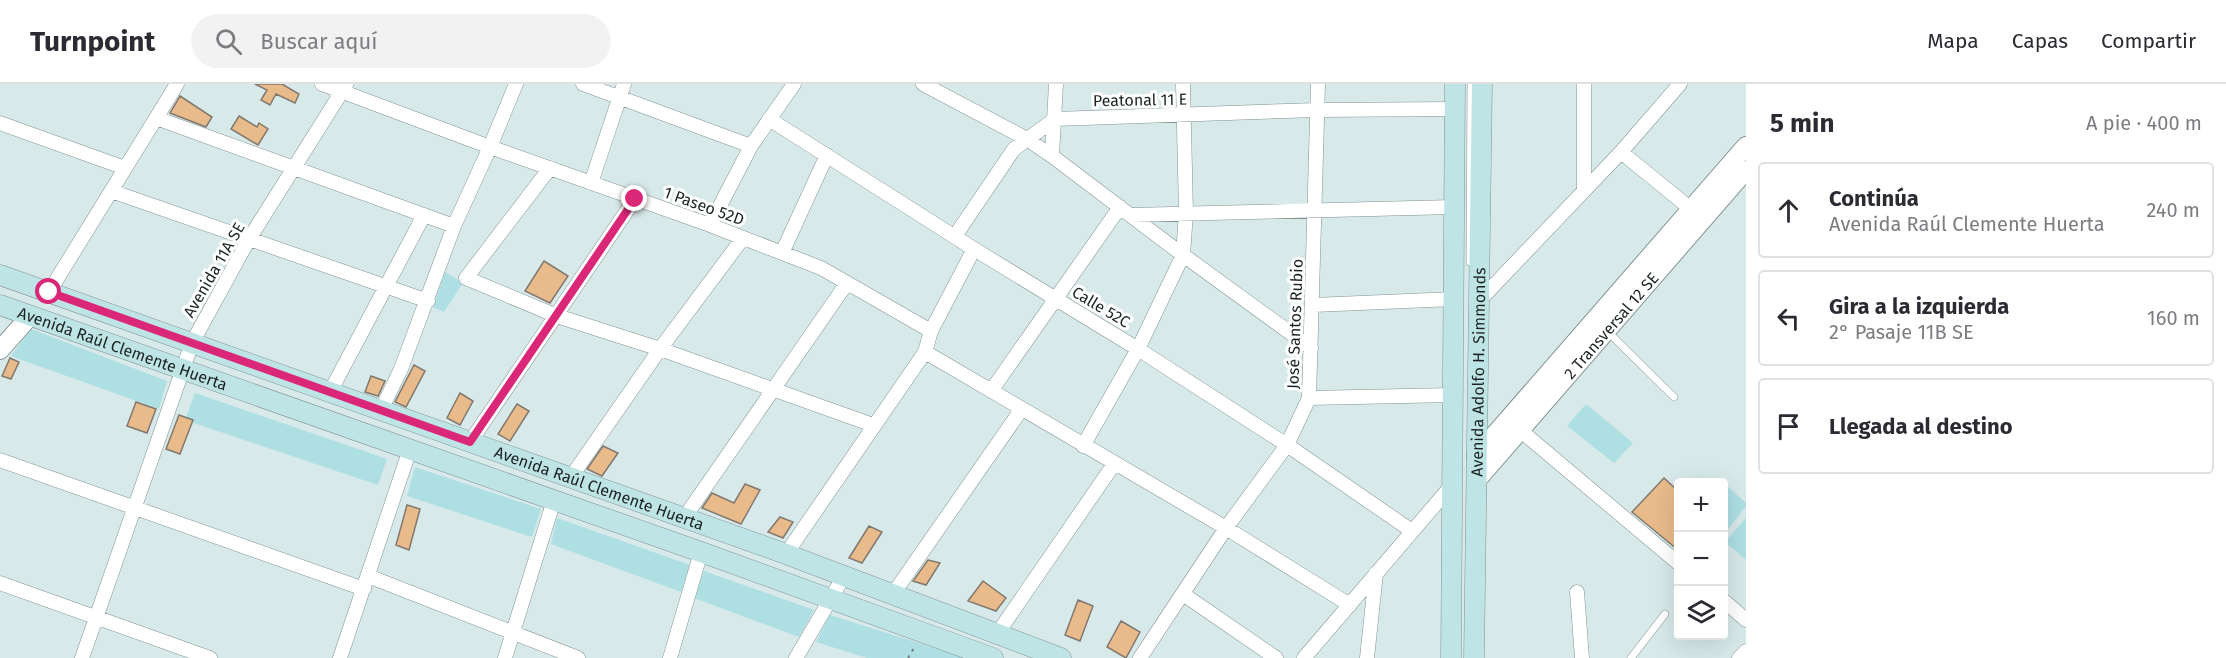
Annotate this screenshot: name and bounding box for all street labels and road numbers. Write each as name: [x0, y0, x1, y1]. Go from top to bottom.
street label: Peatonal 11 E: [1093, 90, 1187, 110]
street label: 1 Paseo 52D: [661, 183, 747, 229]
street label: Avenida 11A SE: [179, 219, 249, 321]
street label: José Santos Rubio: [1283, 259, 1307, 389]
street label: Avenida Adolfo H. Simmonds: [1467, 267, 1489, 477]
street label: 2 Transversal 12 SE: [1560, 268, 1662, 382]
street label: Calle 52C: [1069, 282, 1133, 332]
street label: Avenida Raúl Clemente Huerta: [15, 303, 230, 394]
street label: Avenida Raúl Clemente Huerta: [492, 442, 707, 534]

